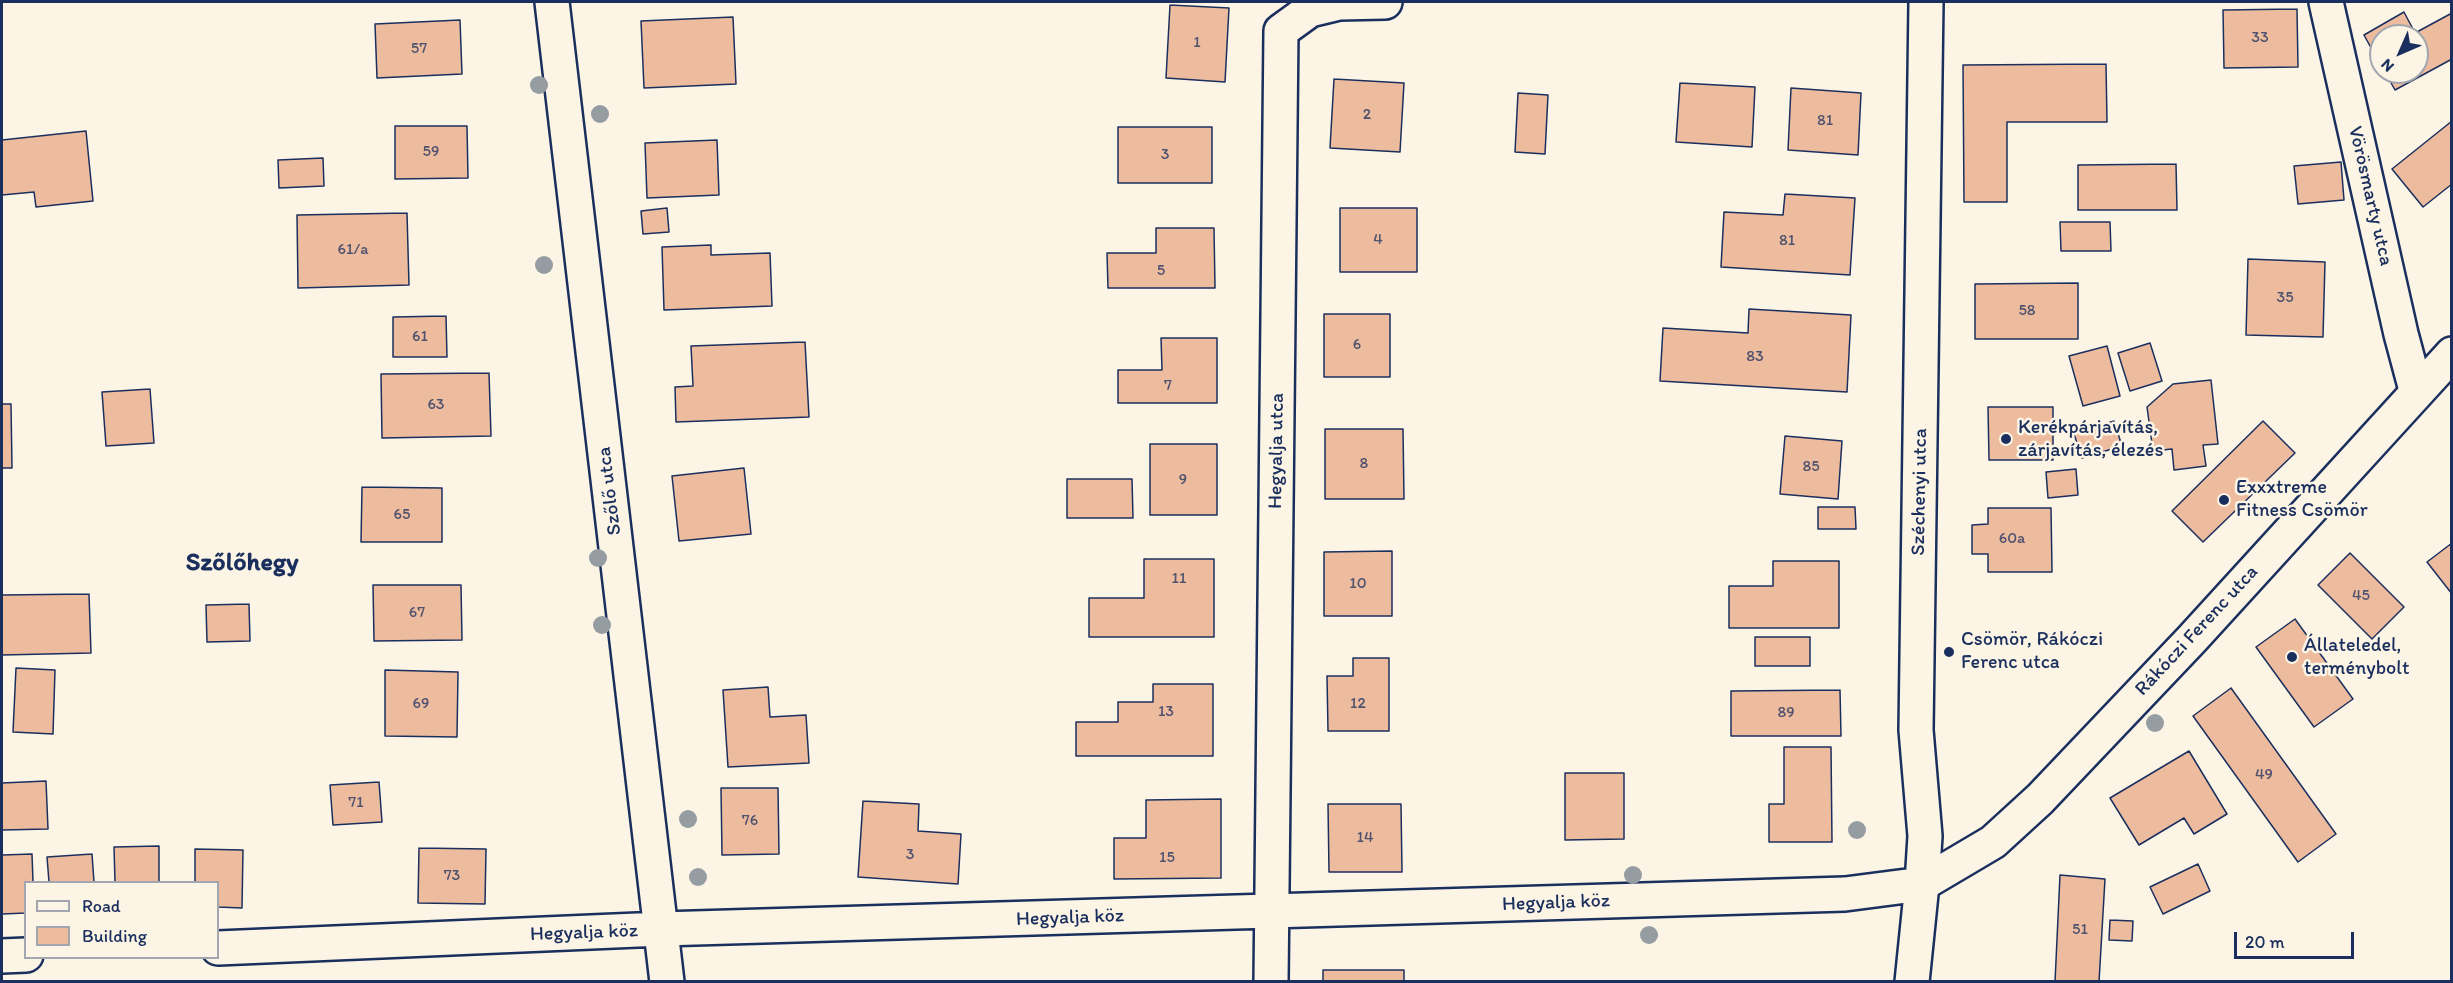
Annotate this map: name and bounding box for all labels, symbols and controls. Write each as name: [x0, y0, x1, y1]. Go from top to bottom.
north arrow: [2369, 24, 2429, 84]
house number: 33: [2251, 28, 2269, 48]
house number: 1: [1193, 33, 1201, 53]
house number: 57: [411, 39, 427, 59]
text: N: [2377, 55, 2398, 76]
house number: 2: [1363, 105, 1371, 125]
house number: 81: [1817, 111, 1833, 131]
street label: Vörösmarty utca: [2342, 124, 2398, 268]
house number: 59: [423, 142, 439, 162]
house number: 3: [1161, 145, 1169, 165]
house number: 4: [1373, 230, 1383, 250]
house number: 81: [1779, 231, 1795, 251]
house number: 61/a: [338, 240, 368, 260]
house number: 5: [1157, 261, 1165, 281]
house number: 35: [2276, 288, 2294, 308]
house number: 58: [2018, 301, 2036, 321]
house number: 61: [412, 327, 428, 347]
house number: 6: [1353, 335, 1361, 355]
house number: 83: [1746, 347, 1764, 367]
house number: 7: [1164, 376, 1172, 396]
street label: Hegyalja utca: [1264, 393, 1290, 509]
house number: 63: [427, 395, 445, 415]
place label: Kerékpárjavítás, zárjavítás, élezés: [2018, 416, 2163, 463]
street label: Széchenyi utca: [1907, 428, 1933, 556]
marker: Kerékpárjavítás, zárjavítás, élezés: [1999, 432, 2013, 446]
street label: Szőlő utca: [593, 445, 627, 537]
house number: 8: [1360, 454, 1368, 474]
house number: 85: [1802, 457, 1820, 477]
house number: 9: [1179, 470, 1187, 490]
place label: Exxxtreme Fitness Csömör: [2236, 476, 2368, 523]
marker: Exxxtreme Fitness Csömör: [2217, 493, 2231, 507]
house number: 65: [394, 505, 410, 525]
house number: 60a: [1999, 529, 2025, 549]
district label: Szőlőhegy: [186, 547, 298, 579]
street label: Rákóczi Ferenc utca: [2130, 561, 2264, 701]
house number: 11: [1172, 569, 1186, 589]
house number: 10: [1349, 574, 1367, 594]
house number: 45: [2352, 586, 2370, 606]
house number: 67: [409, 603, 425, 623]
place label: Csömör, Rákóczi Ferenc utca: [1961, 628, 2103, 675]
place label: Állateledel, terménybolt: [2304, 634, 2409, 681]
marker: Csömör, Rákóczi Ferenc utca: [1942, 645, 1956, 659]
marker: Állateledel, terménybolt: [2285, 650, 2299, 664]
house number: 69: [413, 694, 429, 714]
house number: 12: [1350, 694, 1366, 714]
house number: 13: [1158, 702, 1174, 722]
house number: 89: [1777, 703, 1795, 723]
house number: 49: [2255, 765, 2273, 785]
house number: 71: [348, 793, 364, 813]
house number: 76: [742, 811, 758, 831]
house number: 14: [1356, 828, 1374, 848]
house number: 3: [906, 845, 914, 865]
house number: 15: [1159, 848, 1175, 868]
house number: 73: [444, 866, 460, 886]
legend: [24, 881, 219, 959]
street label: Hegyalja köz: [1502, 889, 1610, 917]
text: Road: [82, 895, 121, 917]
street label: Hegyalja köz: [1016, 904, 1124, 932]
street label: Hegyalja köz: [530, 919, 638, 947]
house number: 51: [2072, 920, 2088, 940]
scale bar: [2237, 920, 2357, 958]
text: Building: [82, 925, 147, 947]
text: 20 m: [2245, 931, 2285, 953]

